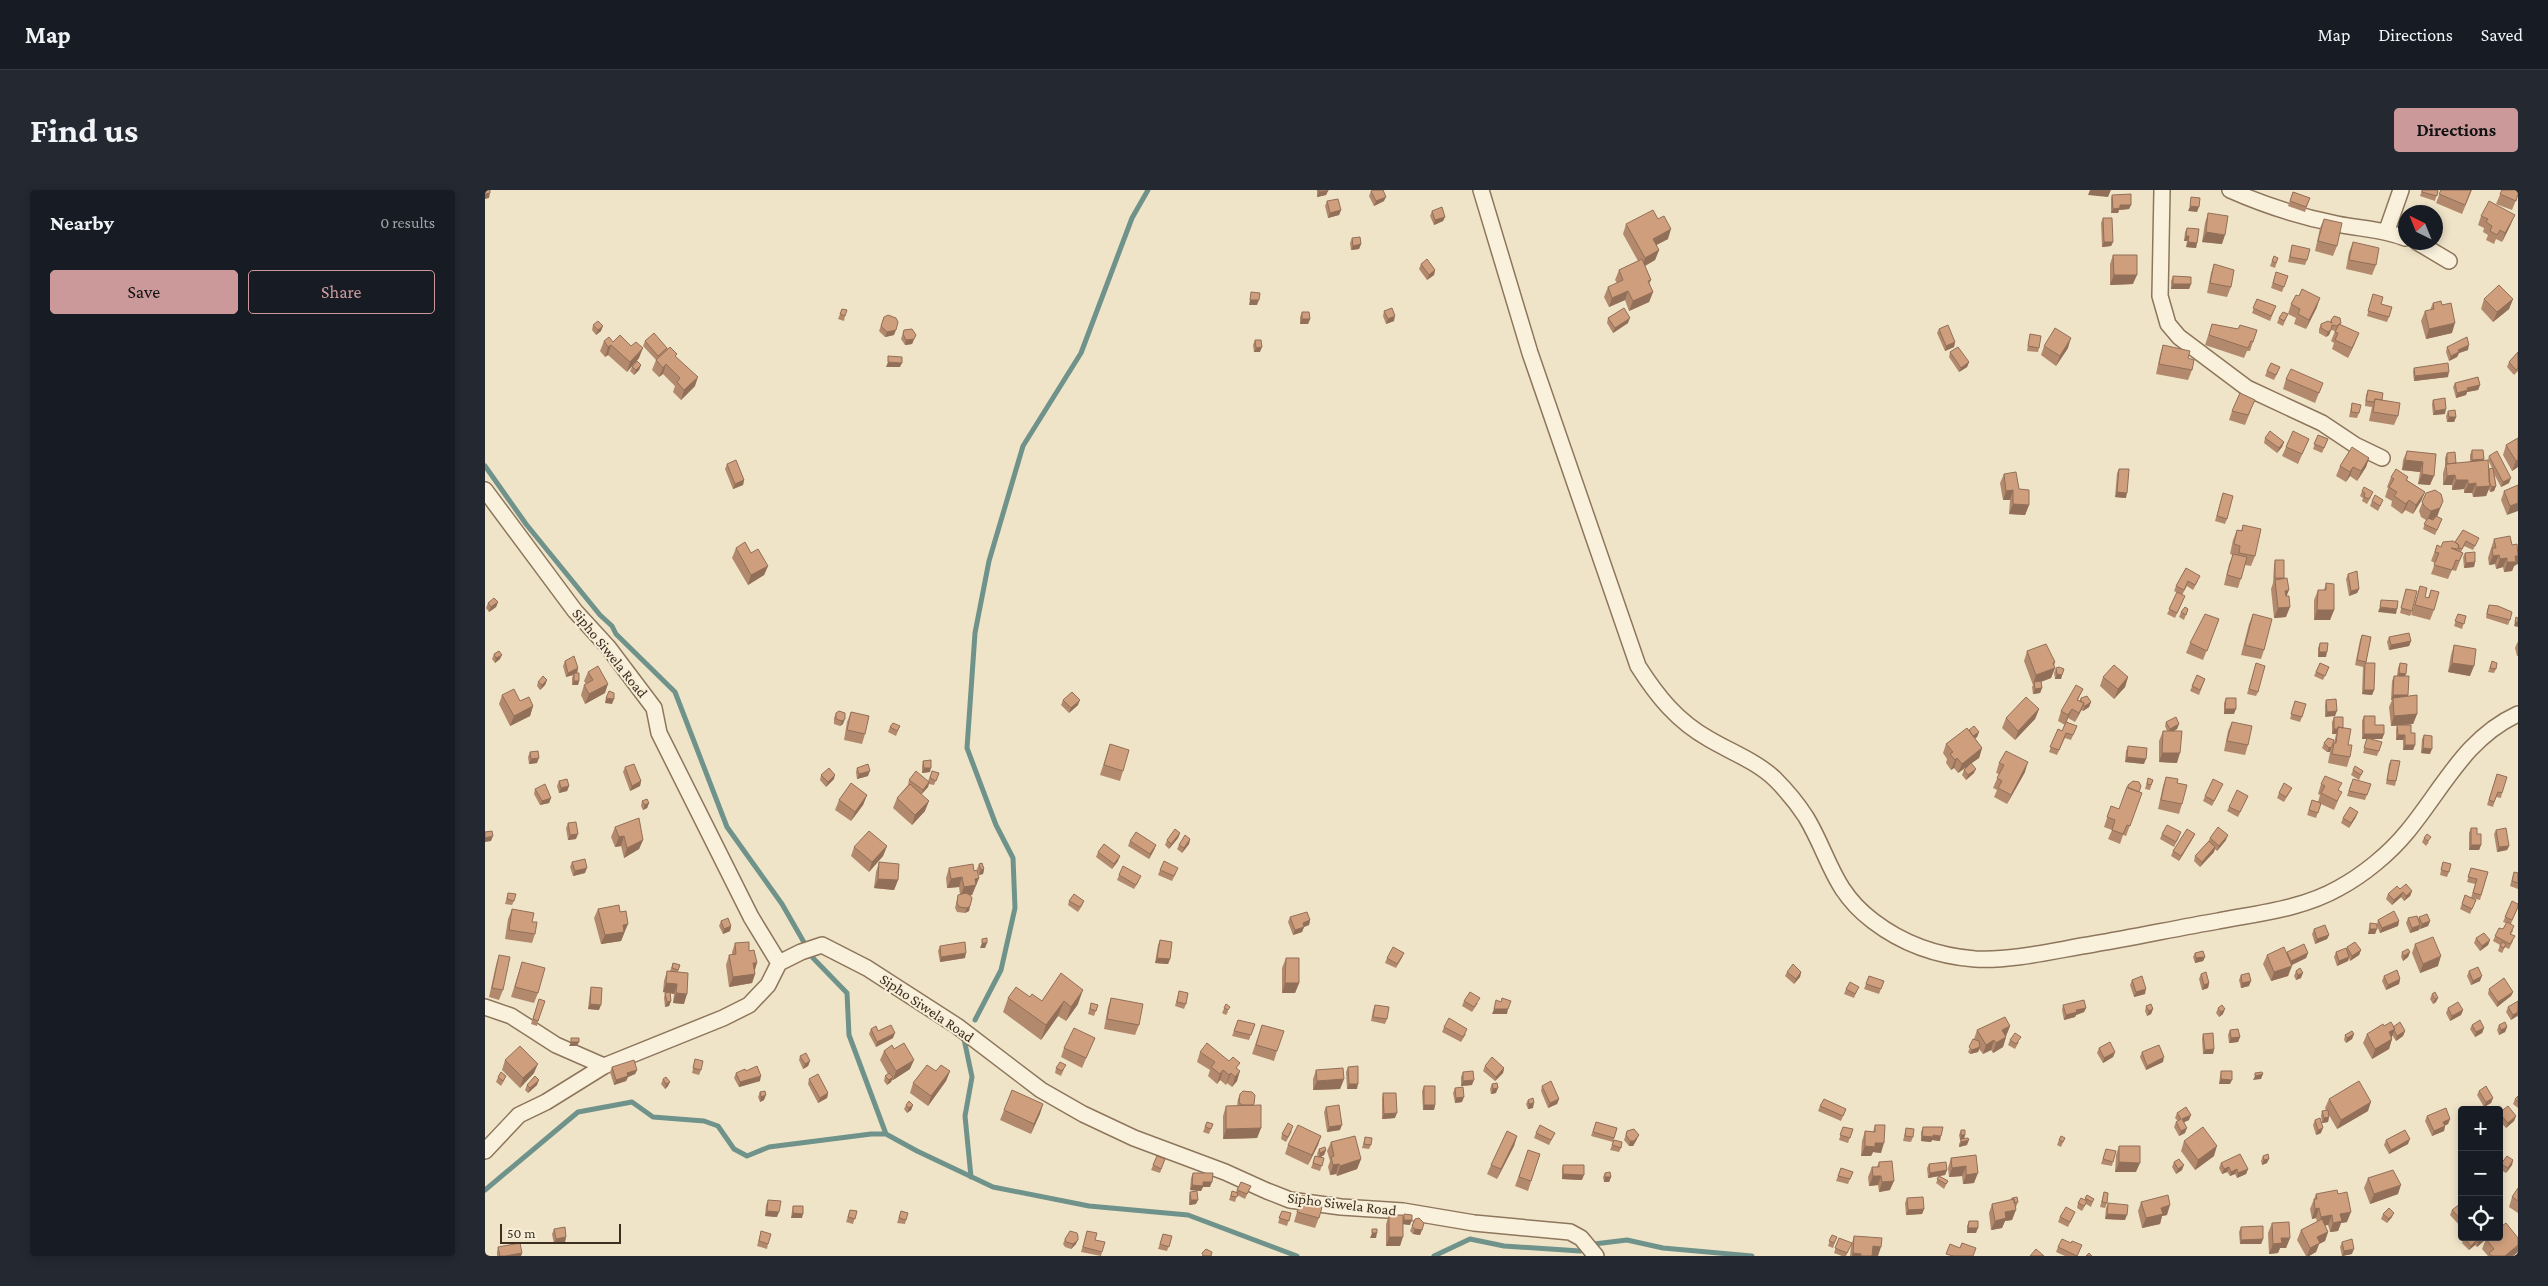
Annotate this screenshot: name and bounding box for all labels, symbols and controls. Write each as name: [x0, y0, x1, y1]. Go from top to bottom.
text: Map: [25, 21, 71, 48]
text: Map: [2318, 25, 2350, 45]
text: Directions: [2378, 25, 2453, 45]
text: Saved: [2481, 25, 2523, 45]
button: Directions: [2394, 108, 2518, 152]
text: Find us: [30, 111, 138, 150]
north arrow: [2398, 205, 2443, 250]
text: Nearby: [50, 211, 114, 235]
text: 0 results: [380, 214, 435, 231]
button: Save: [50, 270, 238, 314]
button: Share: [248, 270, 435, 314]
street label: Sipho Siwela Road: [568, 605, 651, 701]
street label: Sipho Siwela Road: [877, 971, 977, 1046]
map controls: [2458, 1106, 2503, 1241]
button: +: [2458, 1106, 2503, 1151]
button: −: [2458, 1151, 2503, 1196]
street label: Sipho Siwela Road: [1286, 1189, 1397, 1220]
button: locate: [2458, 1196, 2503, 1241]
scale bar: [500, 1221, 621, 1244]
text: 50 m: [507, 1225, 535, 1241]

